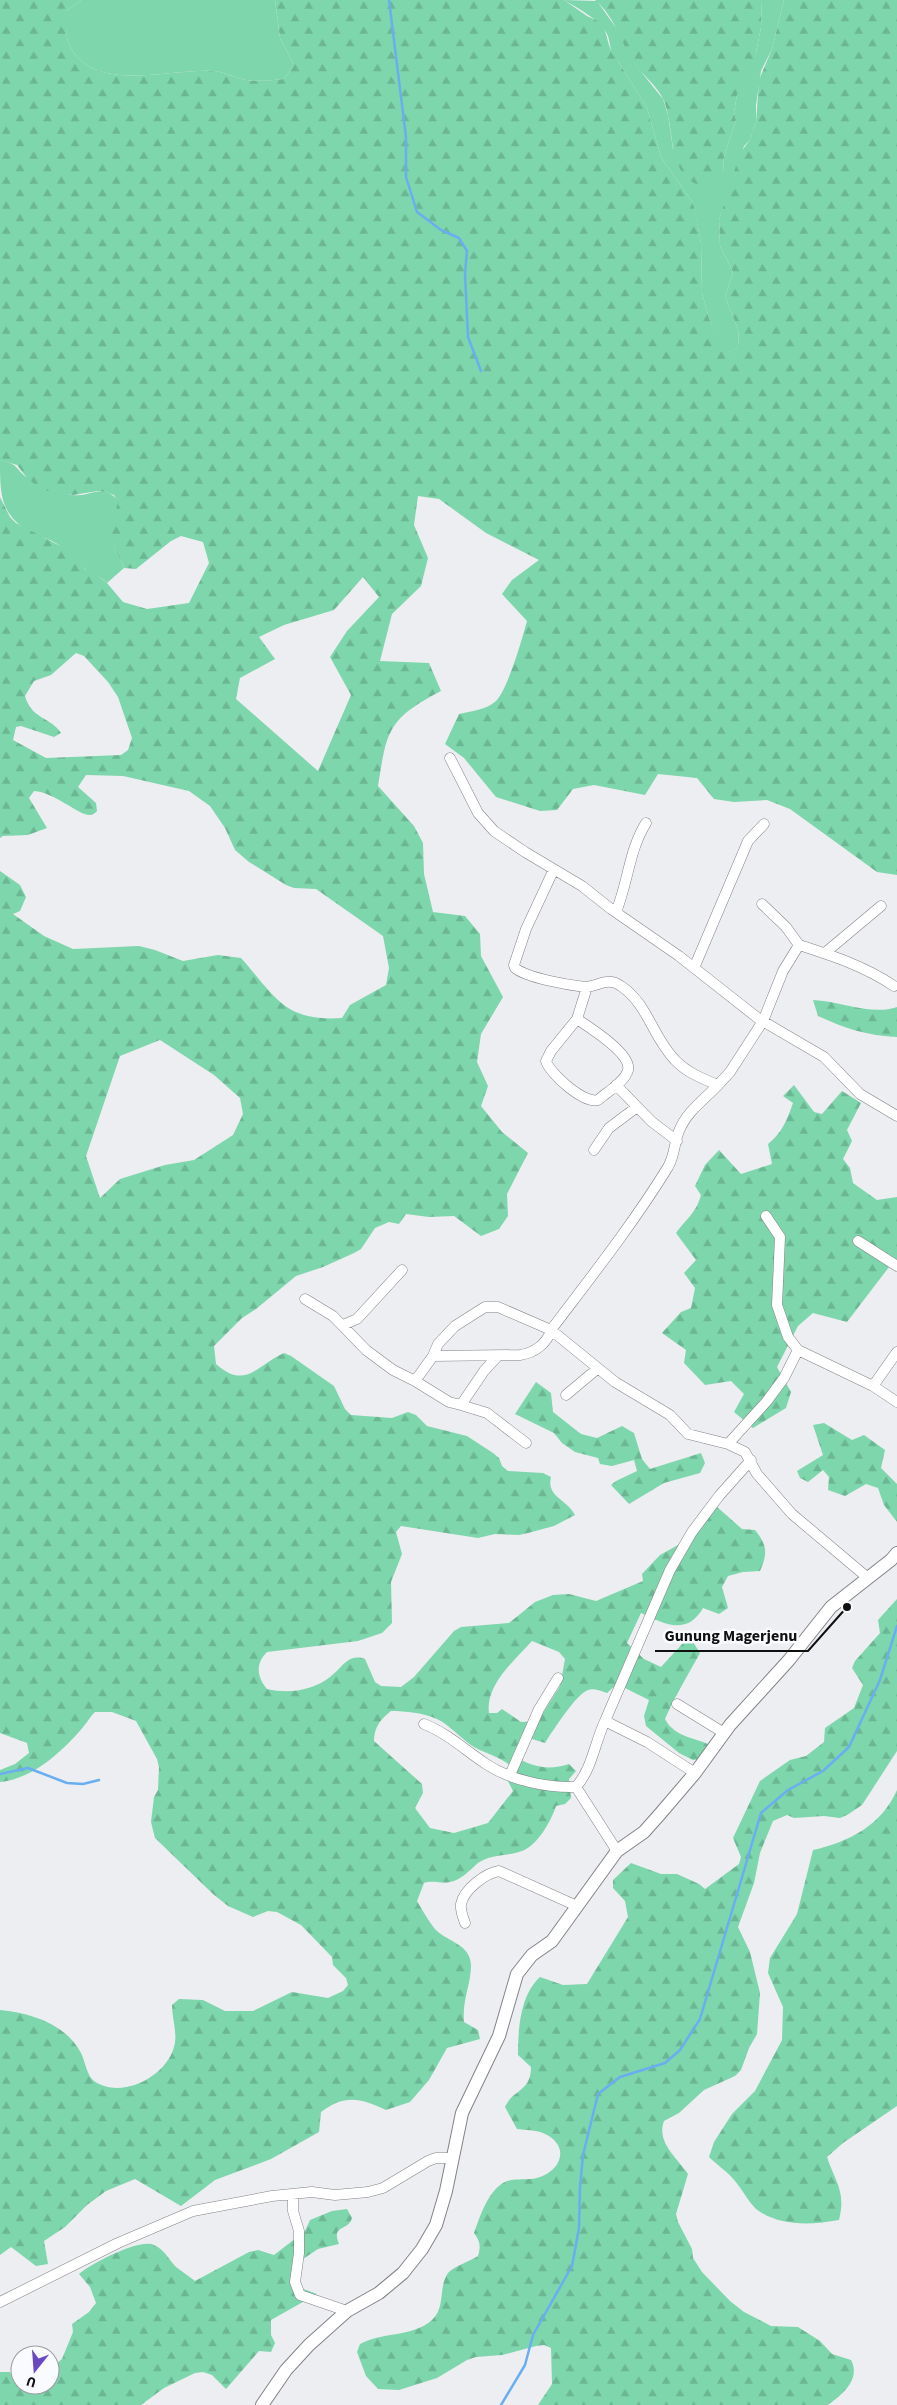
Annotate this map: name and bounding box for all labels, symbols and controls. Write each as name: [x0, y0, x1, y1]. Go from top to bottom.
callout: Gunung Magerjenu: [655, 1620, 808, 1651]
text: Gunung Magerjenu: [665, 1625, 797, 1647]
north arrow: [10, 2345, 60, 2395]
text: U: [24, 2371, 39, 2392]

